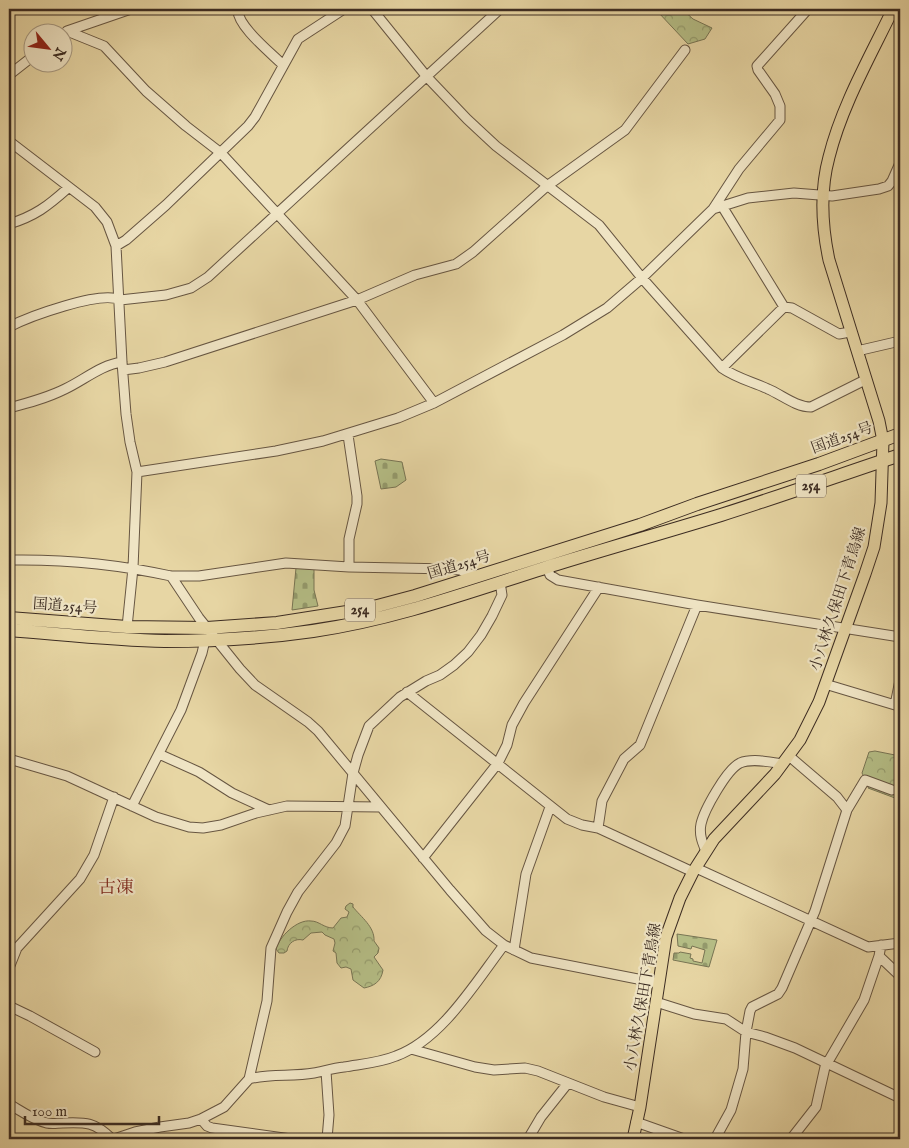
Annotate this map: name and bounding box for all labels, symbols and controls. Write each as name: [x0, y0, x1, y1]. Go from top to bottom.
north arrow: [22, 22, 72, 72]
text: N: [48, 43, 70, 63]
street label: 国道254号: [808, 418, 876, 458]
road number: 254: [796, 474, 826, 498]
street label: 小八林久保田下青鳥線: [806, 525, 870, 673]
street label: 国道254号: [425, 546, 493, 584]
street label: 国道254号: [32, 594, 98, 618]
road number: 254: [345, 598, 375, 622]
district label: 古凍: [98, 877, 134, 900]
street label: 小八林久保田下青鳥線: [621, 921, 665, 1073]
scale bar: [25, 1093, 159, 1125]
text: 100 m: [32, 1102, 68, 1121]

